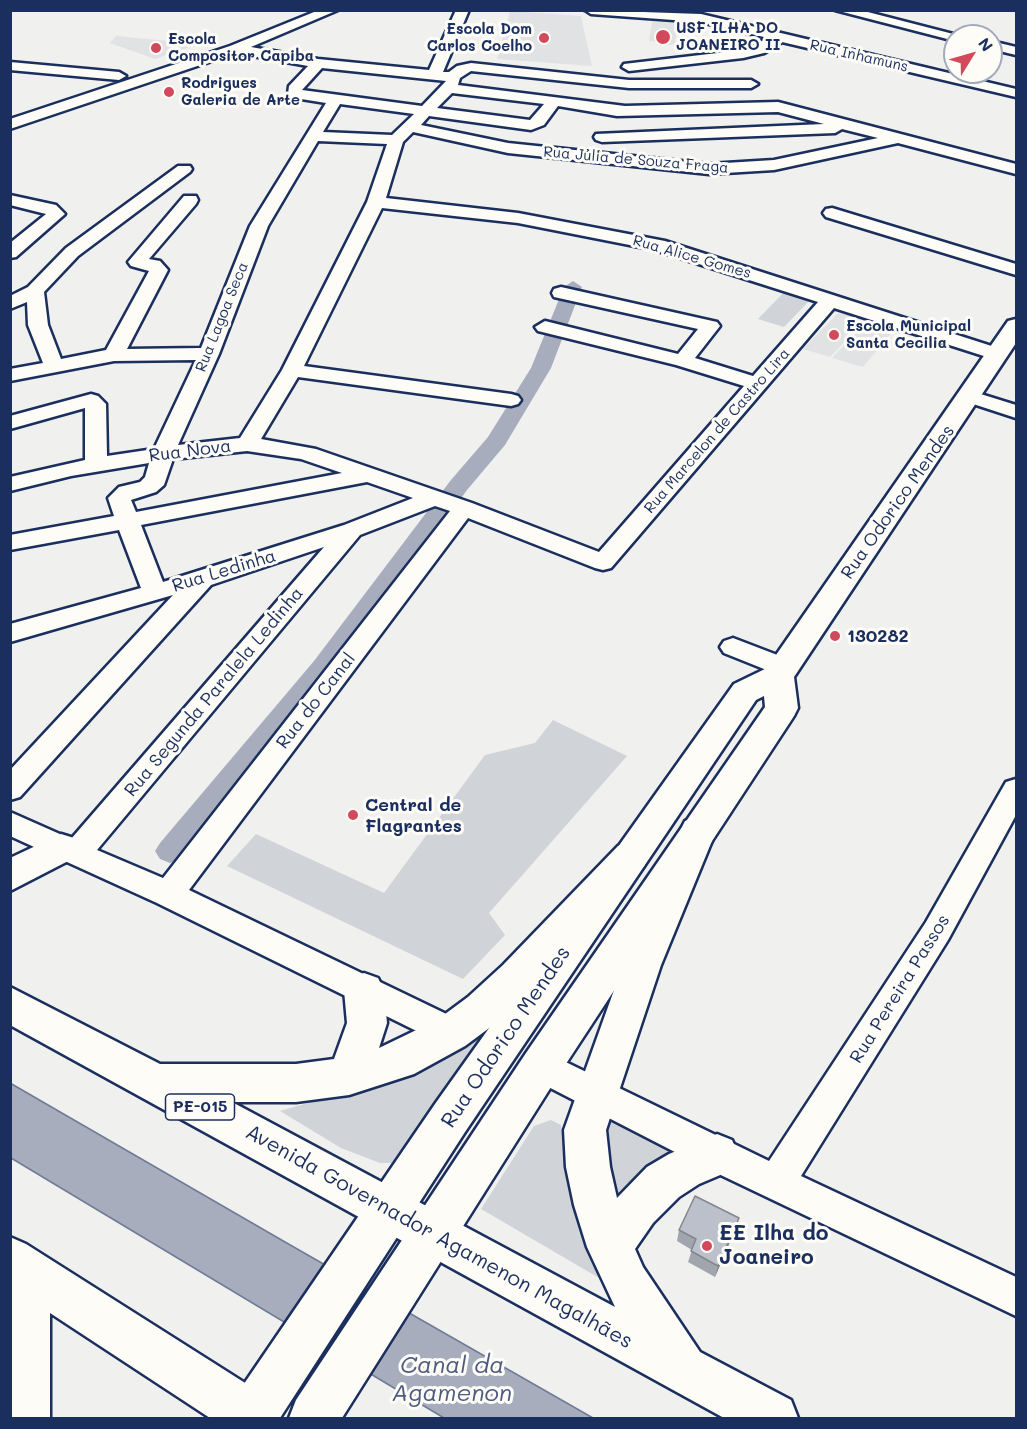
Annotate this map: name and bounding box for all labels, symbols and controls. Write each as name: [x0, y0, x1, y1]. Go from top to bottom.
place label: USF ILHA DO JOANEIRO II: [676, 19, 780, 54]
place label: Escola Dom Carlos Coelho: [427, 20, 532, 55]
north arrow: [943, 24, 1003, 84]
marker: USF ILHA DO JOANEIRO II: [654, 28, 672, 46]
place label: Escola Compositor Capiba: [168, 30, 314, 65]
marker: Escola Dom Carlos Coelho: [537, 31, 551, 45]
text: N: [974, 33, 998, 55]
street label: Rua Inhamuns: [808, 36, 910, 76]
marker: Escola Compositor Capiba: [149, 41, 163, 55]
place label: Rodrigues Galeria de Arte: [181, 74, 300, 109]
marker: Rodrigues Galeria de Arte: [162, 85, 176, 99]
street label: Rua Júlia de Souza Fraga: [543, 143, 729, 177]
street label: Rua Alice Gomes: [631, 232, 753, 282]
street label: Rua Lagoa Seca: [192, 259, 252, 375]
place label: Escola Municipal Santa Cecilia: [846, 317, 971, 352]
marker: Escola Municipal Santa Cecilia: [827, 328, 841, 342]
street label: Rua Marcelon de Castro Lira: [640, 345, 794, 517]
street label: Rua Odorico Mendes: [837, 421, 959, 583]
street label: Rua Nova: [147, 435, 233, 467]
street label: Rua Ledinha: [170, 545, 278, 597]
street label: Rua Segunda Paralela Ledinha: [120, 583, 308, 801]
place label: 130282: [847, 625, 909, 647]
marker: 130282: [828, 629, 842, 643]
street label: Rua do Canal: [272, 649, 360, 753]
place label: Central de Flagrantes: [365, 794, 462, 836]
marker: Central de Flagrantes: [346, 808, 360, 822]
street label: Rua Pereira Passos: [845, 911, 955, 1067]
street label: Rua Odorico Mendes: [436, 941, 576, 1133]
road number: PE-015: [166, 1094, 234, 1120]
street label: Avenida Governador Agamenon Magalhães: [241, 1120, 637, 1354]
place label: EE Ilha do Joaneiro: [719, 1221, 829, 1271]
marker: EE Ilha do Joaneiro: [700, 1239, 714, 1253]
water label: Canal da Agamenon: [392, 1352, 512, 1408]

